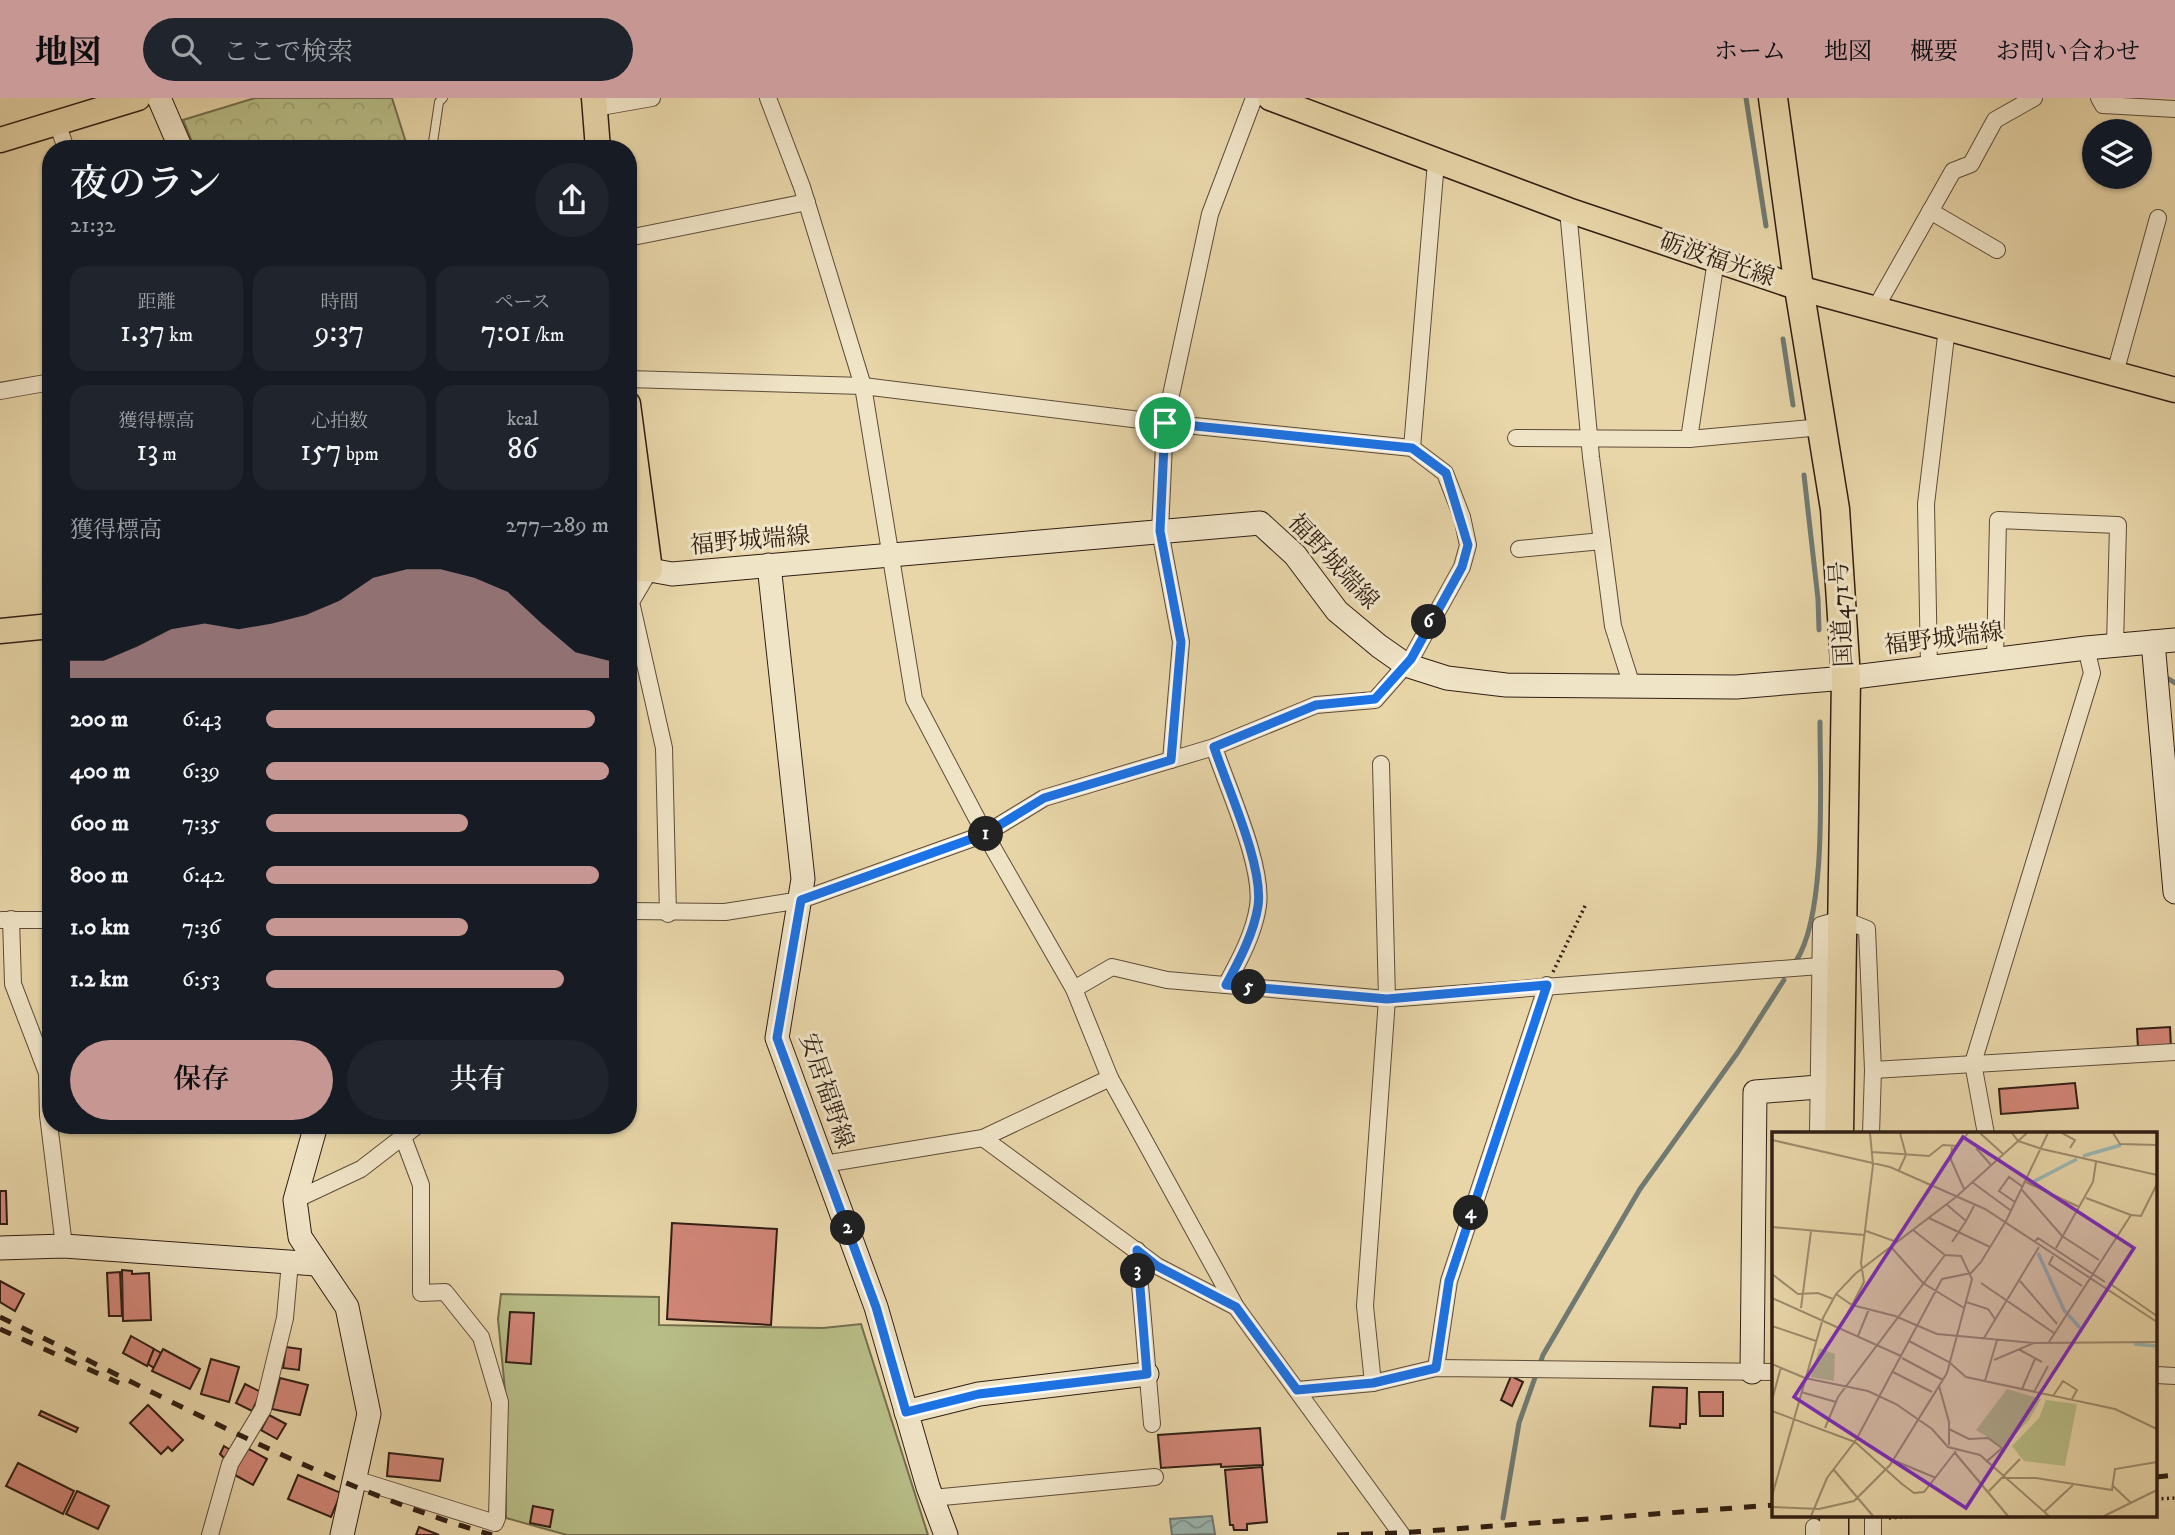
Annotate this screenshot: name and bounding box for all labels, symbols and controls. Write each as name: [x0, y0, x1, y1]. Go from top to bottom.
search box: [143, 18, 633, 81]
icon: search: [167, 30, 205, 68]
text: 地図: [35, 33, 101, 74]
text: ここで検索: [223, 36, 353, 69]
text: ホーム: [1714, 37, 1786, 67]
text: 地図: [1824, 37, 1872, 67]
text: 概要: [1910, 37, 1958, 67]
text: お問い合わせ: [1996, 37, 2140, 67]
map controls: [2082, 119, 2152, 189]
button: layers: [2082, 119, 2152, 189]
text: 夜のラン: [70, 161, 222, 209]
button: share: [535, 163, 609, 237]
text: 21:32: [70, 211, 116, 240]
street label: 砺波福光線: [1655, 226, 1779, 294]
text: 距離: [137, 291, 176, 314]
text: 時間: [320, 291, 359, 314]
text: ペース: [494, 291, 551, 314]
text: 1.37: [120, 314, 165, 351]
text: 9:37: [315, 314, 364, 351]
text: 7:01: [481, 314, 531, 351]
text: km: [165, 324, 193, 347]
text: /km: [531, 324, 564, 347]
pin: [1135, 393, 1195, 453]
icon: arrive: [1146, 404, 1184, 442]
text: kcal: [507, 408, 538, 431]
text: 獲得標高: [118, 410, 195, 433]
text: 心拍数: [311, 410, 368, 433]
text: 86: [507, 431, 538, 468]
text: 13: [136, 433, 158, 470]
text: 157: [300, 433, 342, 470]
text: m: [158, 443, 177, 466]
text: bpm: [342, 443, 379, 466]
street label: 福野城端線: [1281, 508, 1385, 616]
text: 277–289 m: [505, 511, 609, 540]
text: 獲得標高: [70, 516, 162, 545]
street label: 福野城端線: [689, 521, 811, 561]
street label: 国道471号: [1824, 560, 1860, 668]
pin: 6: [1412, 604, 1446, 640]
text: 6: [1424, 610, 1433, 633]
street label: 福野城端線: [1883, 617, 2005, 661]
text: 200 m: [70, 705, 128, 734]
text: 6:43: [182, 705, 222, 734]
text: 400 m: [70, 757, 130, 786]
text: 6:39: [182, 757, 220, 786]
text: 600 m: [70, 809, 129, 838]
text: 7:35: [182, 809, 220, 838]
pin: 1: [968, 816, 1004, 852]
text: 1: [982, 822, 989, 845]
text: 800 m: [70, 861, 128, 890]
text: 6:42: [182, 861, 225, 890]
text: 1.0 km: [70, 913, 130, 942]
text: 7:36: [182, 913, 221, 942]
text: 1.2 km: [70, 965, 129, 994]
text: 6:53: [182, 965, 220, 994]
pin: 5: [1232, 970, 1266, 1004]
text: 5: [1244, 975, 1253, 998]
street label: 安居福野線: [792, 1029, 860, 1153]
button: 保存: [70, 1040, 333, 1120]
button: 共有: [347, 1040, 609, 1120]
inset map: [1772, 1132, 2158, 1518]
pin: 4: [1454, 1196, 1488, 1230]
text: 4: [1465, 1201, 1476, 1224]
pin: 2: [830, 1210, 866, 1246]
text: 2: [843, 1216, 852, 1239]
pin: 3: [1120, 1254, 1156, 1288]
text: 3: [1134, 1259, 1141, 1282]

